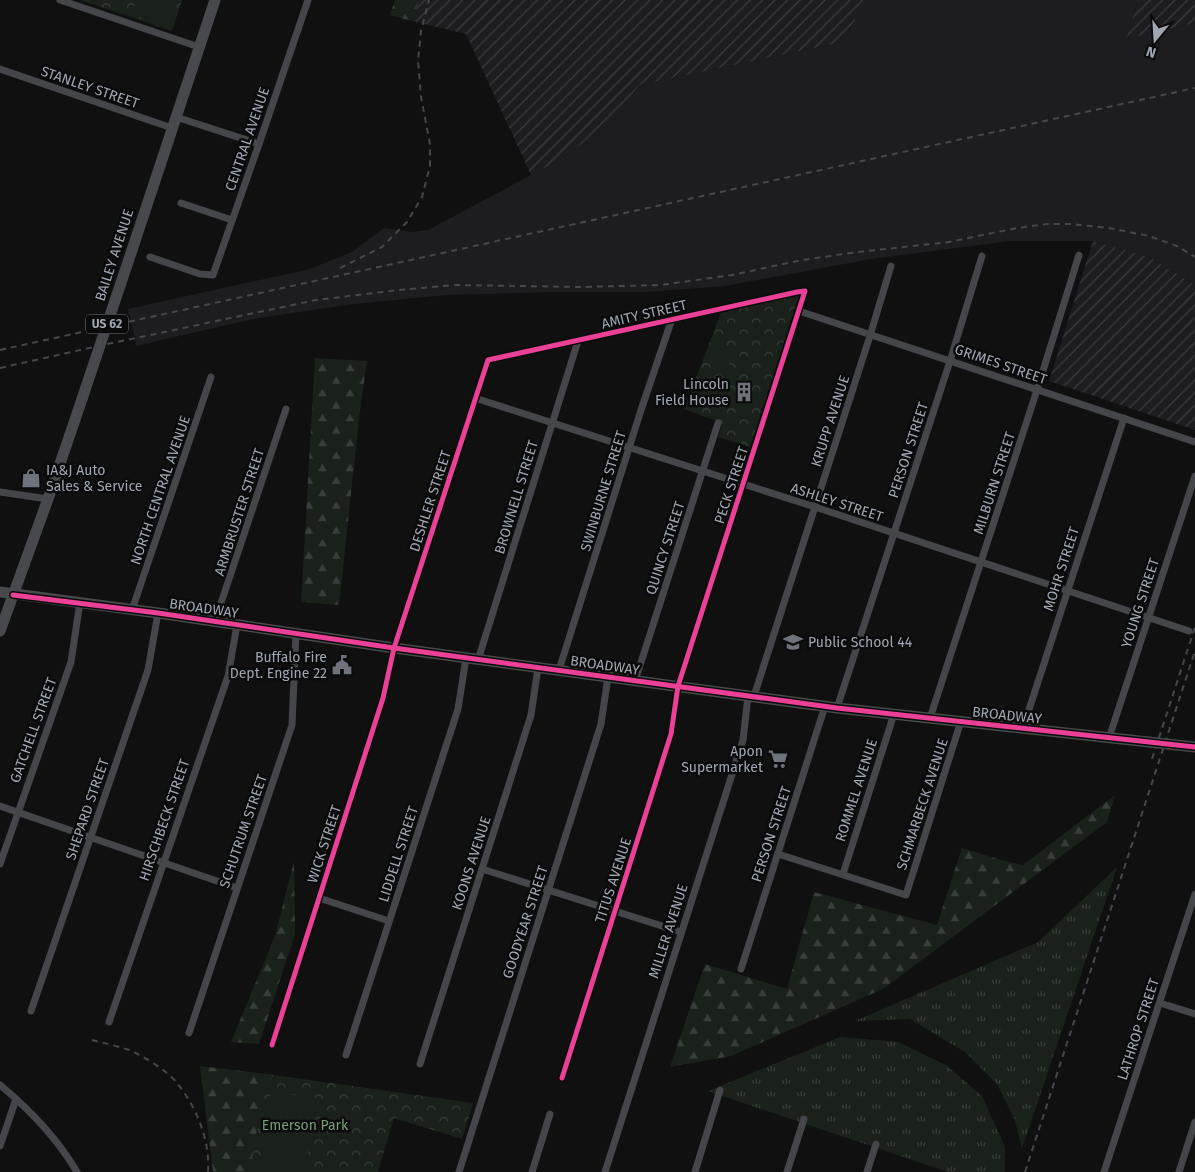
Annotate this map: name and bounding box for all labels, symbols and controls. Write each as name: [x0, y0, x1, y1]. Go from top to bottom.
north arrow: [1130, 15, 1180, 65]
text: N: [1144, 42, 1158, 61]
street label: STANLEY STREET: [39, 63, 142, 112]
street label: CENTRAL AVENUE: [222, 85, 273, 193]
street label: BAILEY AVENUE: [92, 207, 137, 303]
street label: AMITY STREET: [600, 296, 689, 333]
road number: US 62: [86, 314, 128, 334]
street label: GRIMES STREET: [953, 341, 1050, 388]
street label: KRUPP AVENUE: [808, 373, 853, 469]
place label: Lincoln Field House: [655, 376, 729, 409]
building icon: Lincoln Field House: [733, 381, 755, 403]
street label: PERSON STREET: [885, 399, 932, 500]
street label: NORTH CENTRAL AVENUE: [127, 413, 194, 567]
street label: SWINBURNE STREET: [577, 428, 630, 553]
street label: MILBURN STREET: [970, 429, 1019, 537]
street label: BROWNELL STREET: [491, 437, 542, 556]
street label: PECK STREET: [711, 444, 752, 526]
street label: ARMBRUSTER STREET: [211, 446, 268, 578]
street label: DESHLER STREET: [406, 448, 455, 554]
place label: IA&J Auto Sales & Service: [46, 462, 142, 495]
shop icon: IA&J Auto Sales & Service: [20, 467, 42, 489]
street label: ASHLEY STREET: [788, 480, 886, 526]
street label: QUINCY STREET: [642, 499, 689, 597]
street label: MOHR STREET: [1040, 524, 1083, 613]
street label: YOUNG STREET: [1118, 555, 1163, 650]
street label: BROADWAY: [168, 595, 240, 622]
school or university icon: Public School 44: [782, 631, 804, 653]
place label: Public School 44: [808, 634, 913, 651]
place label: Buffalo Fire Dept. Engine 22: [230, 649, 327, 682]
street label: BROADWAY: [569, 652, 641, 679]
public building icon: Buffalo Fire Dept. Engine 22: [331, 654, 353, 676]
street label: GATCHELL STREET: [7, 675, 61, 785]
street label: BROADWAY: [971, 703, 1043, 728]
street label: ROMMEL AVENUE: [832, 736, 881, 844]
street label: SCHMARBECK AVENUE: [893, 736, 952, 872]
place label: Apon Supermarket: [681, 743, 764, 776]
supermarket icon: Apon Supermarket: [767, 748, 789, 770]
street label: SHEPARD STREET: [62, 755, 113, 862]
street label: HIRSCHBECK STREET: [136, 756, 194, 883]
street label: SCHUTRUM STREET: [216, 771, 271, 890]
street label: PERSON STREET: [748, 783, 795, 884]
street label: WICK STREET: [304, 802, 345, 885]
street label: LIDDELL STREET: [375, 803, 422, 904]
street label: KOONS AVENUE: [448, 814, 495, 912]
street label: TITUS AVENUE: [592, 835, 635, 925]
street label: GOODYEAR STREET: [499, 863, 552, 981]
street label: MILLER AVENUE: [645, 882, 692, 980]
street label: LATHROP STREET: [1114, 975, 1163, 1082]
park label: Emerson Park: [262, 1117, 349, 1134]

